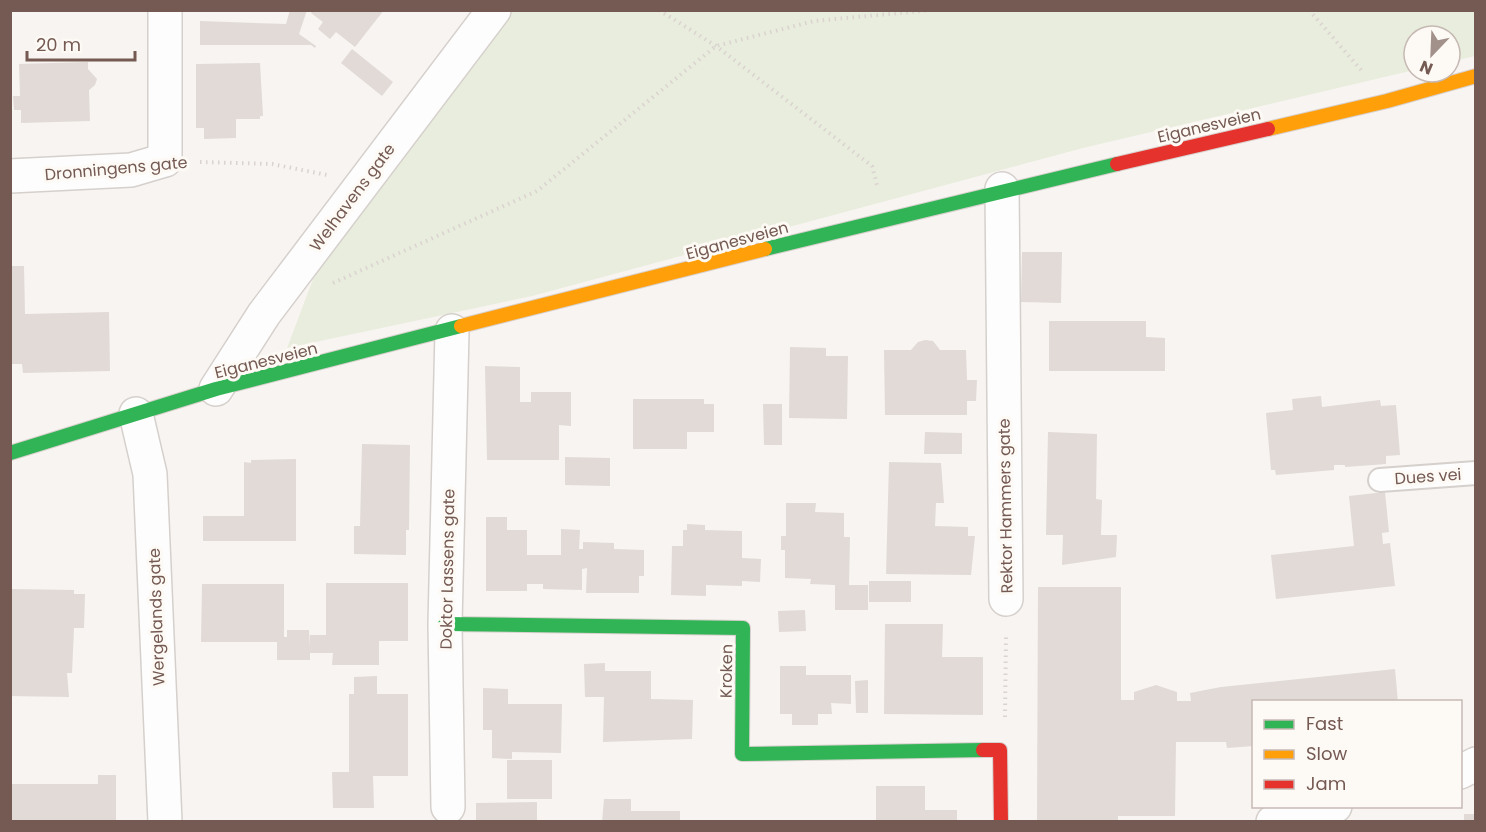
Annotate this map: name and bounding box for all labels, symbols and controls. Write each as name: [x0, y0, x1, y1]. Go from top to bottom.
scale bar: [27, 24, 135, 62]
north arrow: [1402, 24, 1462, 84]
text: 20 m: [36, 32, 81, 57]
text: N: [1416, 54, 1436, 80]
street label: Eiganesveien: [1155, 102, 1263, 149]
street label: Welhavens gate: [304, 139, 401, 256]
street label: Dronningens gate: [44, 151, 188, 186]
street label: Eiganesveien: [683, 216, 791, 265]
street label: Eiganesveien: [212, 337, 320, 384]
street label: Rektor Hammers gate: [992, 418, 1019, 594]
street label: Dues vei: [1394, 463, 1462, 490]
street label: Doktor Lassens gate: [435, 488, 460, 650]
street label: Wergelands gate: [143, 548, 170, 686]
street label: Kroken: [715, 644, 738, 698]
legend: [1252, 700, 1462, 808]
text: Fast: [1306, 711, 1343, 736]
text: Slow: [1306, 741, 1348, 766]
text: Jam: [1306, 771, 1346, 796]

